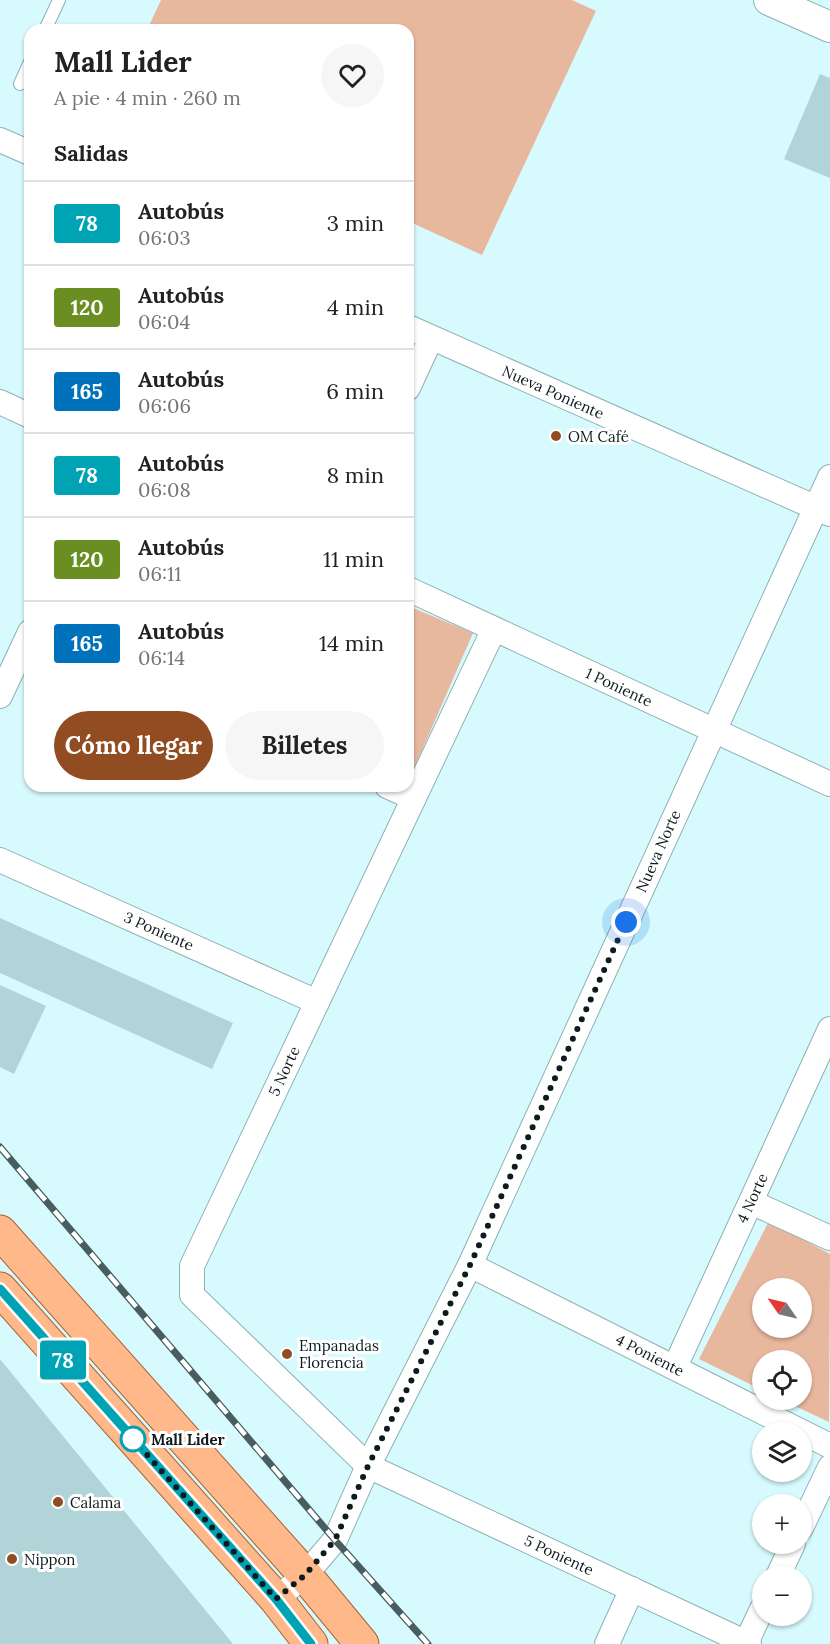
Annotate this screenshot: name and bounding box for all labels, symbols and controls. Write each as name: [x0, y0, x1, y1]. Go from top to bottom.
text: Mall Lider: [54, 44, 192, 80]
button: heart: [321, 44, 384, 107]
text: A pie · 4 min · 260 m: [54, 85, 241, 110]
text: Salidas: [54, 139, 128, 167]
text: Autobús: [138, 197, 224, 225]
text: 3 min: [327, 209, 384, 237]
text: 78: [76, 210, 98, 237]
text: 06:03: [138, 225, 191, 250]
text: Autobús: [138, 281, 224, 309]
text: 4 min: [327, 293, 384, 321]
text: 120: [70, 294, 104, 321]
text: 06:04: [138, 309, 190, 334]
street label: Nueva Poniente: [499, 361, 607, 423]
text: Autobús: [138, 365, 224, 393]
text: 6 min: [326, 377, 384, 405]
text: 165: [71, 378, 103, 405]
text: 06:06: [138, 393, 191, 418]
place label: OM Café: [568, 427, 629, 446]
marker: OM Café: [549, 429, 563, 443]
text: Autobús: [138, 449, 224, 477]
text: 8 min: [327, 461, 384, 489]
text: 78: [76, 462, 98, 489]
text: 06:08: [138, 477, 191, 502]
text: Autobús: [138, 533, 224, 561]
text: 11 min: [323, 545, 384, 573]
text: 120: [70, 546, 104, 573]
text: 06:11: [138, 561, 182, 586]
text: Autobús: [138, 617, 224, 645]
text: 14 min: [319, 629, 384, 657]
text: 165: [71, 630, 103, 657]
text: 06:14: [138, 645, 185, 670]
street label: 1 Poniente: [583, 663, 655, 711]
button: Cómo llegar: [54, 711, 213, 780]
button: Billetes: [225, 711, 384, 780]
street label: Nueva Norte: [631, 807, 685, 895]
street label: 3 Poniente: [121, 907, 197, 955]
your location: [611, 907, 641, 937]
street label: 5 Norte: [264, 1043, 304, 1099]
street label: 4 Norte: [732, 1170, 772, 1226]
north arrow: [752, 1278, 812, 1338]
map controls: [752, 1278, 812, 1626]
street label: 4 Poniente: [613, 1330, 687, 1380]
place label: Empanadas Florencia: [299, 1336, 379, 1372]
line badge: 78: [36, 1340, 90, 1380]
text: 78: [52, 1347, 74, 1374]
marker: Empanadas Florencia: [280, 1347, 294, 1361]
button: locate: [752, 1350, 812, 1410]
button: layers: [752, 1422, 812, 1482]
marker: Mall Lider: [120, 1426, 146, 1452]
place label: Mall Lider: [151, 1430, 226, 1449]
place label: Calama: [70, 1493, 121, 1512]
button: +: [752, 1494, 812, 1554]
marker: Calama: [51, 1495, 65, 1509]
street label: 5 Poniente: [521, 1531, 597, 1579]
place label: Nippon: [24, 1550, 75, 1569]
marker: Nippon: [5, 1552, 19, 1566]
button: −: [752, 1566, 812, 1626]

